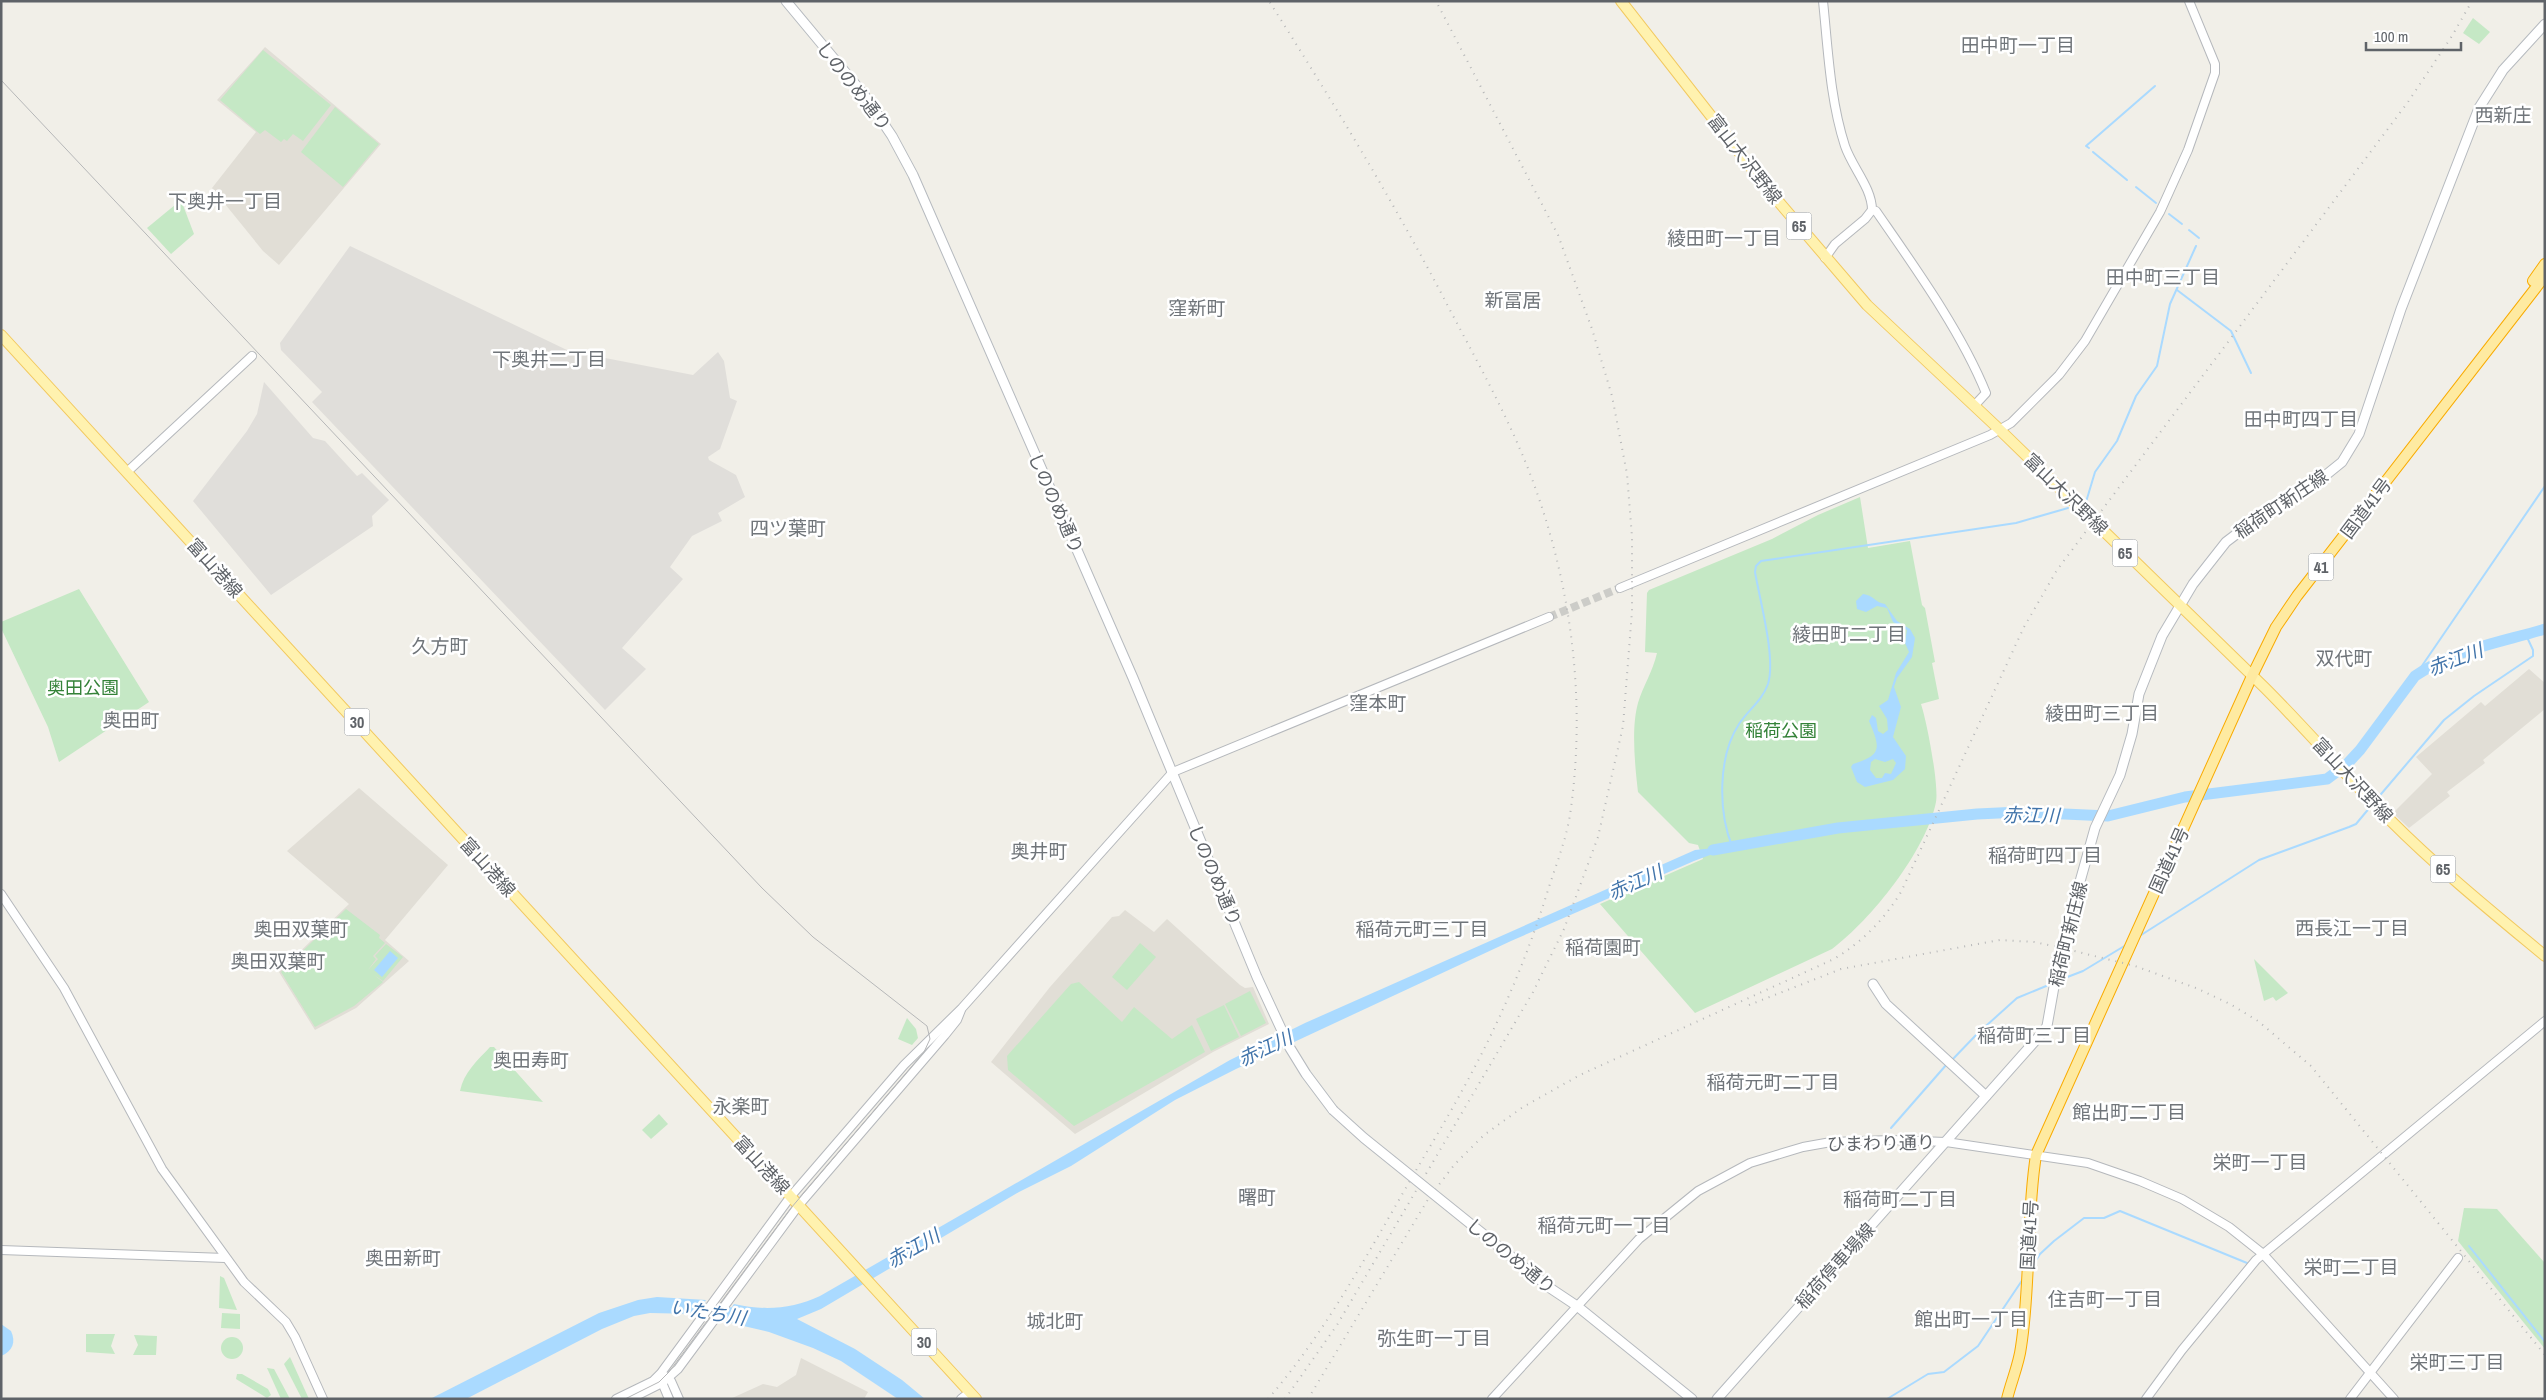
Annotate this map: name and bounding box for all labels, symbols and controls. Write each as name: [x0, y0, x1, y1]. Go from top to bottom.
scale bar: [2366, 20, 2461, 52]
text: 100 m: [2374, 26, 2408, 47]
district label: 田中町一丁目: [1961, 32, 2075, 58]
street label: しののめ通り: [811, 36, 897, 136]
district label: 西新庄: [2474, 102, 2532, 128]
street label: 富山大沢野線: [1702, 109, 1788, 209]
district label: 下奥井一丁目: [168, 188, 282, 214]
road number: 65: [1786, 212, 1812, 240]
district label: 綾田町一丁目: [1667, 225, 1781, 251]
district label: 田中町三丁目: [2106, 264, 2220, 290]
district label: 新冨居: [1484, 287, 1542, 313]
district label: 窪新町: [1168, 295, 1226, 321]
district label: 下奥井二丁目: [492, 346, 606, 372]
district label: 田中町四丁目: [2244, 406, 2358, 432]
street label: 富山大沢野線: [2018, 447, 2114, 541]
street label: しののめ通り: [1023, 449, 1089, 557]
street label: 稲荷町新庄線: [2229, 463, 2333, 545]
street label: 国道41号: [2335, 472, 2397, 544]
district label: 四ツ葉町: [750, 515, 826, 541]
street label: 富山港線: [182, 533, 248, 603]
road number: 65: [2112, 540, 2138, 566]
road number: 41: [2308, 554, 2334, 580]
district label: 綾田町二丁目: [1792, 621, 1906, 647]
district label: 久方町: [411, 633, 469, 659]
water label: 赤江川: [2424, 636, 2488, 681]
district label: 双代町: [2315, 645, 2373, 671]
park label: 奥田公園: [47, 675, 119, 700]
district label: 窪本町: [1349, 690, 1407, 716]
district label: 綾田町三丁目: [2045, 700, 2159, 726]
district label: 奥田町: [102, 707, 160, 733]
road number: 30: [344, 709, 370, 736]
park label: 稲荷公園: [1745, 718, 1817, 743]
street label: 富山大沢野線: [2307, 732, 2399, 828]
water label: 赤江川: [2002, 802, 2062, 829]
street label: しののめ通り: [1182, 820, 1248, 930]
street label: 国道41号: [2143, 823, 2195, 897]
street label: 富山港線: [455, 832, 521, 902]
district label: 奥井町: [1010, 838, 1068, 864]
district label: 稲荷町四丁目: [1988, 842, 2102, 868]
road number: 65: [2430, 856, 2456, 882]
water label: 赤江川: [1604, 858, 1668, 905]
street label: 稲荷町新庄線: [2043, 879, 2093, 989]
district label: 西長江一丁目: [2295, 915, 2409, 941]
district label: 奥田双葉町: [253, 916, 349, 942]
district label: 稲荷元町三丁目: [1355, 916, 1489, 942]
district label: 稲荷園町: [1565, 934, 1641, 960]
district label: 奥田双葉町: [230, 948, 326, 974]
district label: 稲荷町三丁目: [1977, 1022, 2091, 1048]
water label: 赤江川: [1234, 1023, 1298, 1072]
district label: 奥田寿町: [493, 1047, 569, 1073]
district label: 稲荷元町二丁目: [1706, 1069, 1840, 1095]
district label: 永楽町: [712, 1093, 770, 1119]
district label: 館出町二丁目: [2072, 1099, 2186, 1125]
street label: 富山港線: [728, 1130, 796, 1200]
street label: ひまわり通り: [1827, 1130, 1935, 1156]
district label: 栄町一丁目: [2212, 1149, 2308, 1175]
district label: 曙町: [1238, 1184, 1276, 1210]
district label: 稲荷町二丁目: [1843, 1186, 1957, 1212]
street label: 国道41号: [2015, 1199, 2043, 1271]
street label: しののめ通り: [1461, 1212, 1561, 1300]
district label: 稲荷元町一丁目: [1537, 1212, 1671, 1238]
street label: 稲荷停車場線: [1790, 1218, 1880, 1314]
water label: 赤江川: [882, 1221, 946, 1274]
district label: 奥田新町: [365, 1245, 441, 1271]
district label: 栄町二丁目: [2303, 1254, 2399, 1280]
district label: 住吉町一丁目: [2048, 1286, 2162, 1312]
water label: いたち川: [668, 1293, 750, 1331]
district label: 館出町一丁目: [1914, 1306, 2028, 1332]
district label: 城北町: [1026, 1308, 1084, 1334]
district label: 弥生町一丁目: [1377, 1325, 1491, 1351]
road number: 30: [912, 1328, 936, 1355]
district label: 栄町三丁目: [2409, 1349, 2505, 1375]

